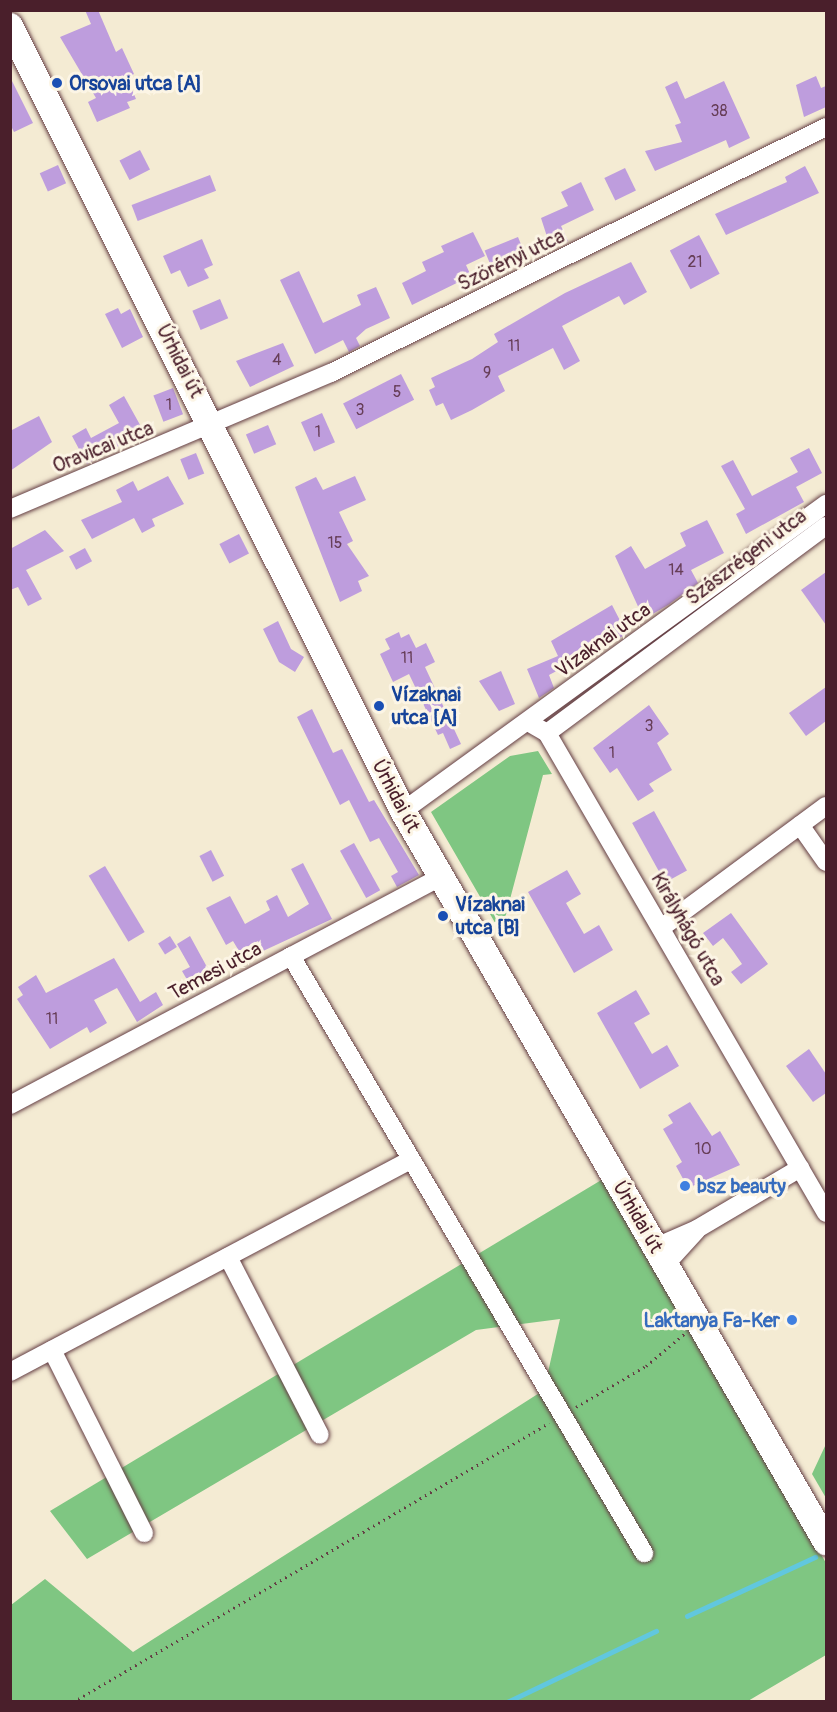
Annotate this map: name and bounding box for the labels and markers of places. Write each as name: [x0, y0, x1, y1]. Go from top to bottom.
place label: Orsovai utca [A]: [69, 71, 202, 95]
marker: Orsovai utca [A]: [50, 76, 64, 90]
place label: Vízaknai utca [A]: [391, 682, 461, 729]
marker: Vízaknai utca [A]: [372, 699, 386, 713]
place label: Vízaknai utca [B]: [455, 892, 525, 939]
marker: Vízaknai utca [B]: [436, 909, 450, 923]
place label: bsz beauty: [697, 1174, 786, 1198]
marker: bsz beauty: [678, 1179, 692, 1193]
place label: Laktanya Fa-Ker: [644, 1308, 780, 1332]
marker: Laktanya Fa-Ker: [785, 1313, 799, 1327]

